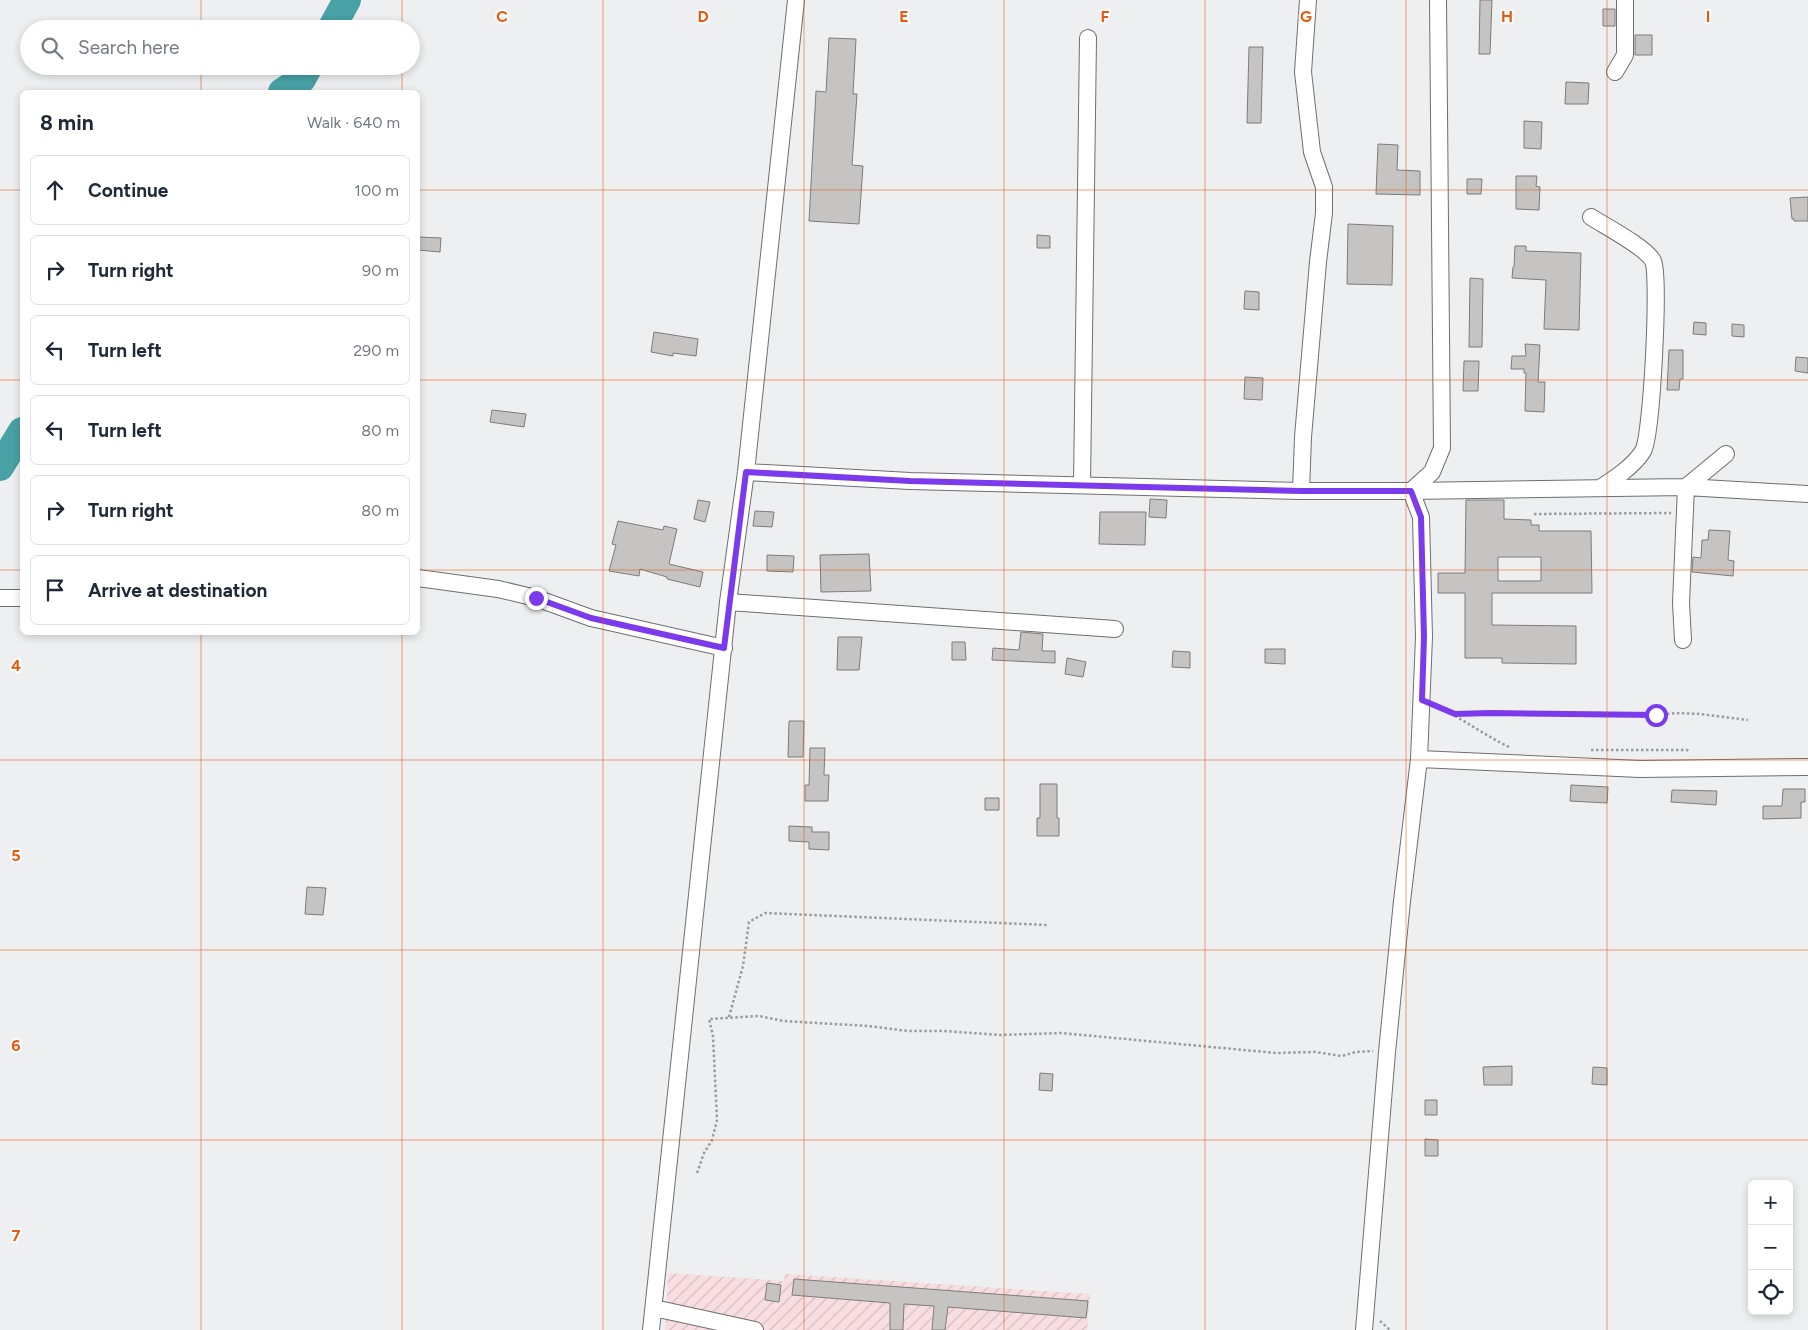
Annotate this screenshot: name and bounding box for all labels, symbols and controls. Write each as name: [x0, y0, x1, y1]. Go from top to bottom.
text: C: [496, 7, 508, 26]
text: D: [697, 7, 709, 26]
text: E: [899, 7, 909, 26]
text: F: [1101, 7, 1110, 26]
text: G: [1300, 7, 1312, 26]
text: H: [1501, 7, 1513, 26]
text: I: [1706, 7, 1710, 26]
search box: [20, 20, 420, 75]
icon: search: [38, 34, 66, 62]
text: Search here: [78, 36, 180, 59]
text: 8 min: [40, 110, 94, 135]
text: Walk · 640 m: [307, 113, 400, 132]
icon: ahead: [41, 176, 69, 204]
text: Continue: [88, 179, 168, 202]
text: 100 m: [354, 181, 399, 200]
icon: right: [41, 256, 69, 284]
text: Turn right: [88, 259, 174, 282]
text: 90 m: [362, 261, 399, 280]
icon: left: [41, 336, 69, 364]
text: Turn left: [88, 339, 162, 362]
text: 290 m: [353, 341, 399, 360]
icon: left: [41, 416, 69, 444]
text: Turn left: [88, 419, 162, 442]
text: 80 m: [361, 421, 399, 440]
icon: right: [41, 496, 69, 524]
text: Turn right: [88, 499, 174, 522]
text: 80 m: [361, 501, 399, 520]
icon: arrive: [41, 576, 69, 604]
text: Arrive at destination: [88, 579, 267, 602]
route end: [525, 587, 548, 610]
text: 4: [11, 656, 21, 675]
route start: [1645, 704, 1668, 727]
text: 5: [11, 846, 21, 865]
text: 6: [11, 1036, 21, 1055]
map controls: [1748, 1180, 1793, 1315]
button: +: [1748, 1180, 1793, 1225]
button: −: [1748, 1225, 1793, 1270]
text: 7: [12, 1226, 21, 1245]
button: locate: [1748, 1270, 1793, 1315]

